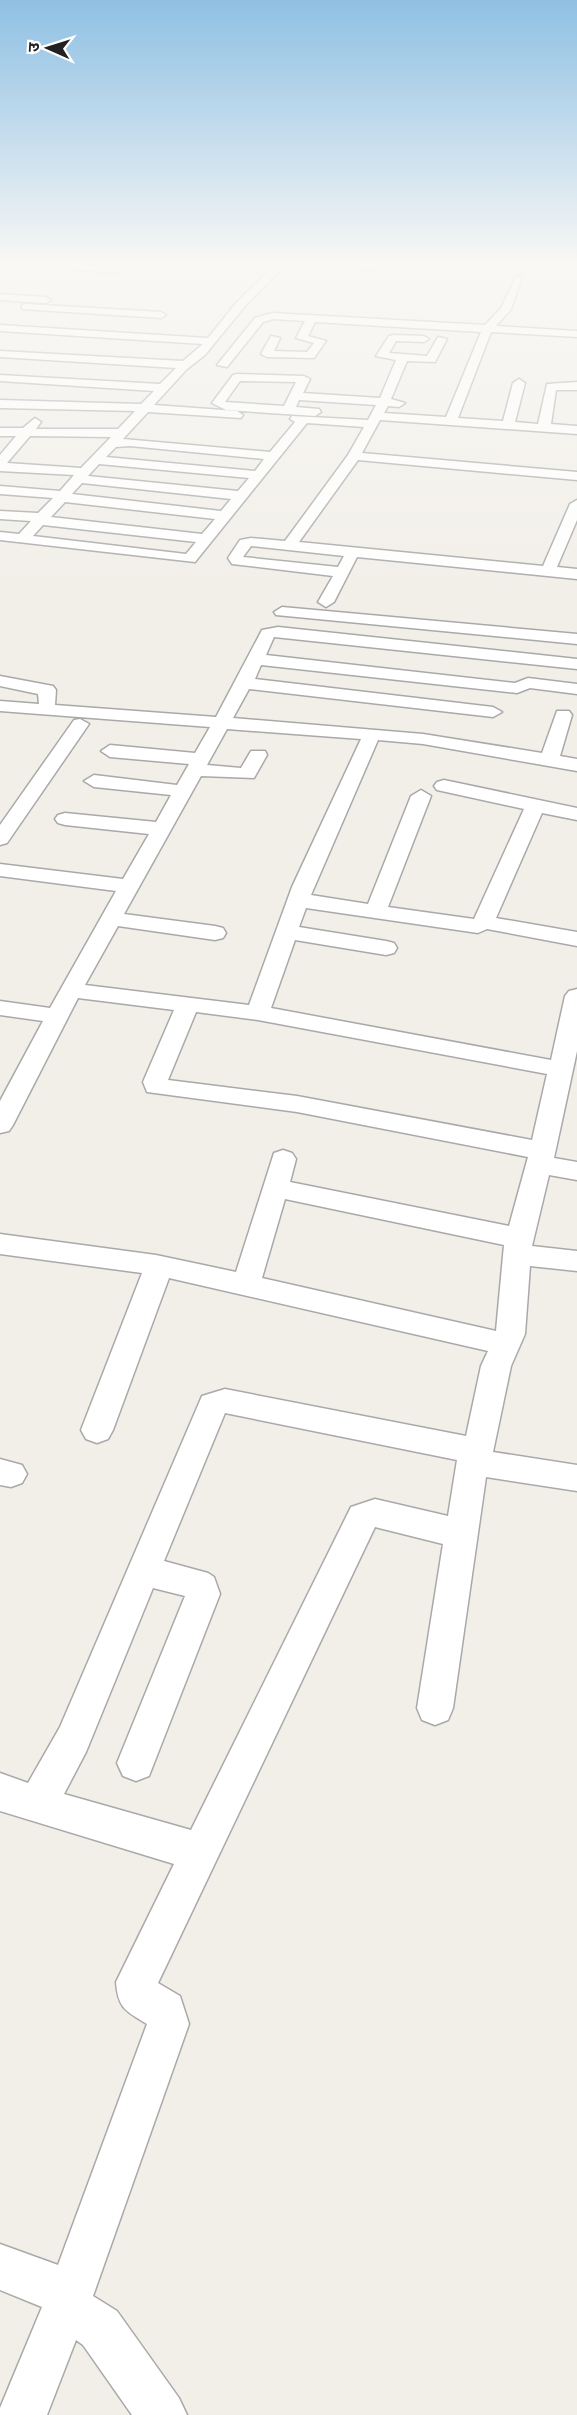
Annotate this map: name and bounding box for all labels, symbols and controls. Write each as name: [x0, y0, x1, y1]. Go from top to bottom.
north arrow: [18, 18, 78, 78]
text: उ: [24, 41, 43, 52]

